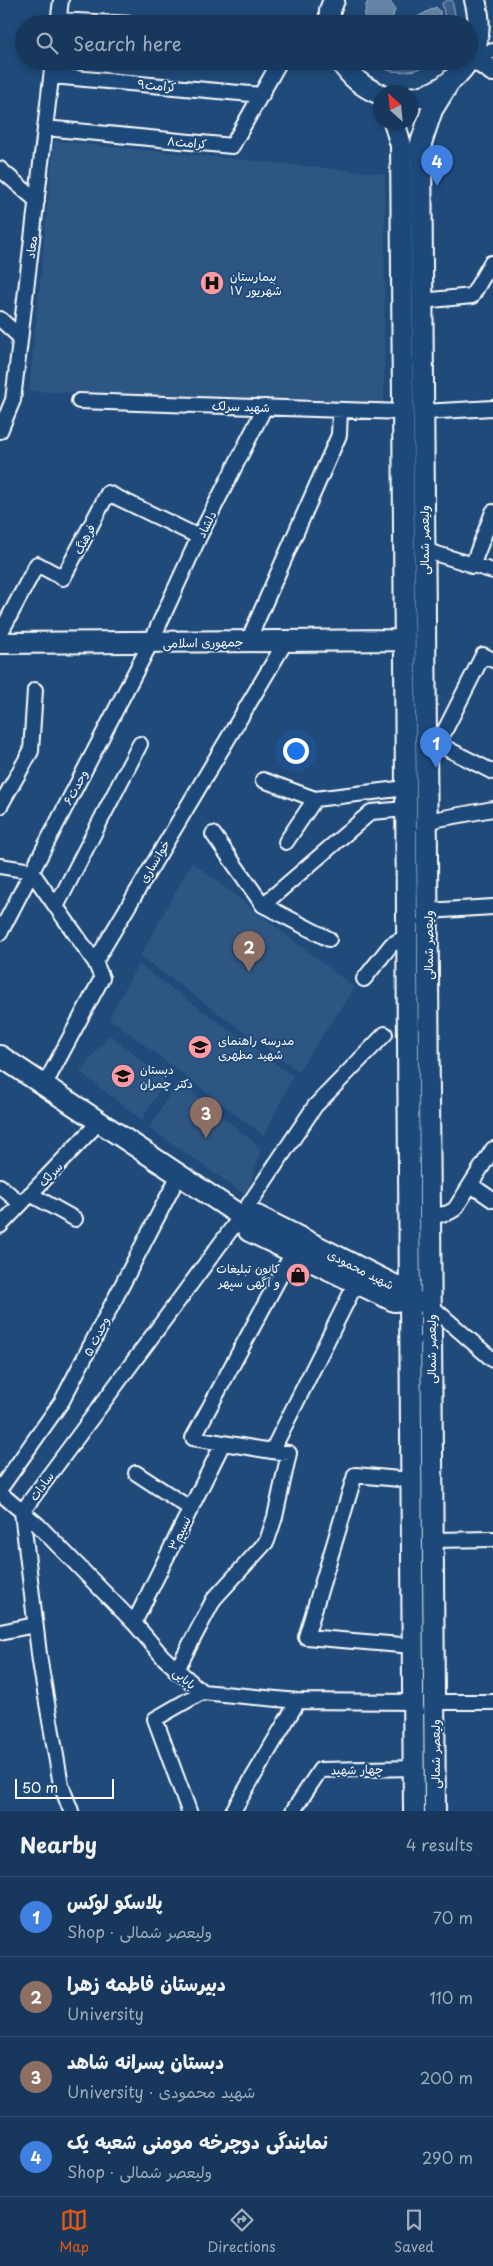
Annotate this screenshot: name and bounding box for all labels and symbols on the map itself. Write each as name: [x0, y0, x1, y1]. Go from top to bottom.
street label: کرامت۹: [137, 74, 177, 96]
north arrow: [373, 85, 418, 130]
street label: کرامت۸: [166, 131, 208, 153]
pin: 4: [421, 145, 453, 186]
street label: معاد: [21, 235, 41, 259]
place label: بیمارستان ۱۷ شهریور: [230, 267, 282, 299]
hospital icon: بیمارستان ۱۷ شهریور: [199, 270, 225, 296]
street label: شهید سرلک: [212, 396, 270, 416]
street label: ولیعصر شمالی: [415, 505, 433, 575]
street label: دلشاد: [192, 507, 220, 541]
street label: فرهنگ: [69, 521, 99, 557]
street label: جمهوری اسلامی: [162, 632, 244, 652]
pin: 1: [420, 727, 452, 768]
your location: [283, 738, 309, 764]
street label: وحدت۶: [58, 766, 92, 808]
street label: خوانساری: [134, 836, 174, 886]
street label: ولیعصر شمالی: [419, 910, 437, 980]
pin: 2: [233, 931, 265, 972]
place label: مدرسه راهنمای شهید مطهری: [218, 1031, 294, 1063]
school or university icon: مدرسه راهنمای شهید مطهری: [187, 1034, 213, 1060]
place label: دبستان دکتر چمران: [140, 1060, 193, 1092]
school or university icon: دبستان دکتر چمران: [110, 1063, 136, 1089]
pin: 3: [190, 1097, 222, 1138]
street label: سرلک: [34, 1158, 66, 1190]
street label: شهید محمودی: [325, 1245, 397, 1293]
place label: کانون تبلیغات و آگهی سپهر: [216, 1259, 280, 1291]
shop icon: کانون تبلیغات و آگهی سپهر: [285, 1262, 311, 1288]
street label: وحدت ۵: [78, 1313, 114, 1359]
street label: ولیعصر شمالی: [422, 1314, 440, 1384]
street label: سادات: [24, 1468, 58, 1504]
street label: نسیم۳: [163, 1513, 196, 1554]
street label: بابایی: [170, 1663, 200, 1693]
street label: ولیعصر شمالی: [426, 1719, 444, 1789]
street label: چهار شهید: [330, 1760, 384, 1778]
scale bar: [15, 1776, 114, 1799]

